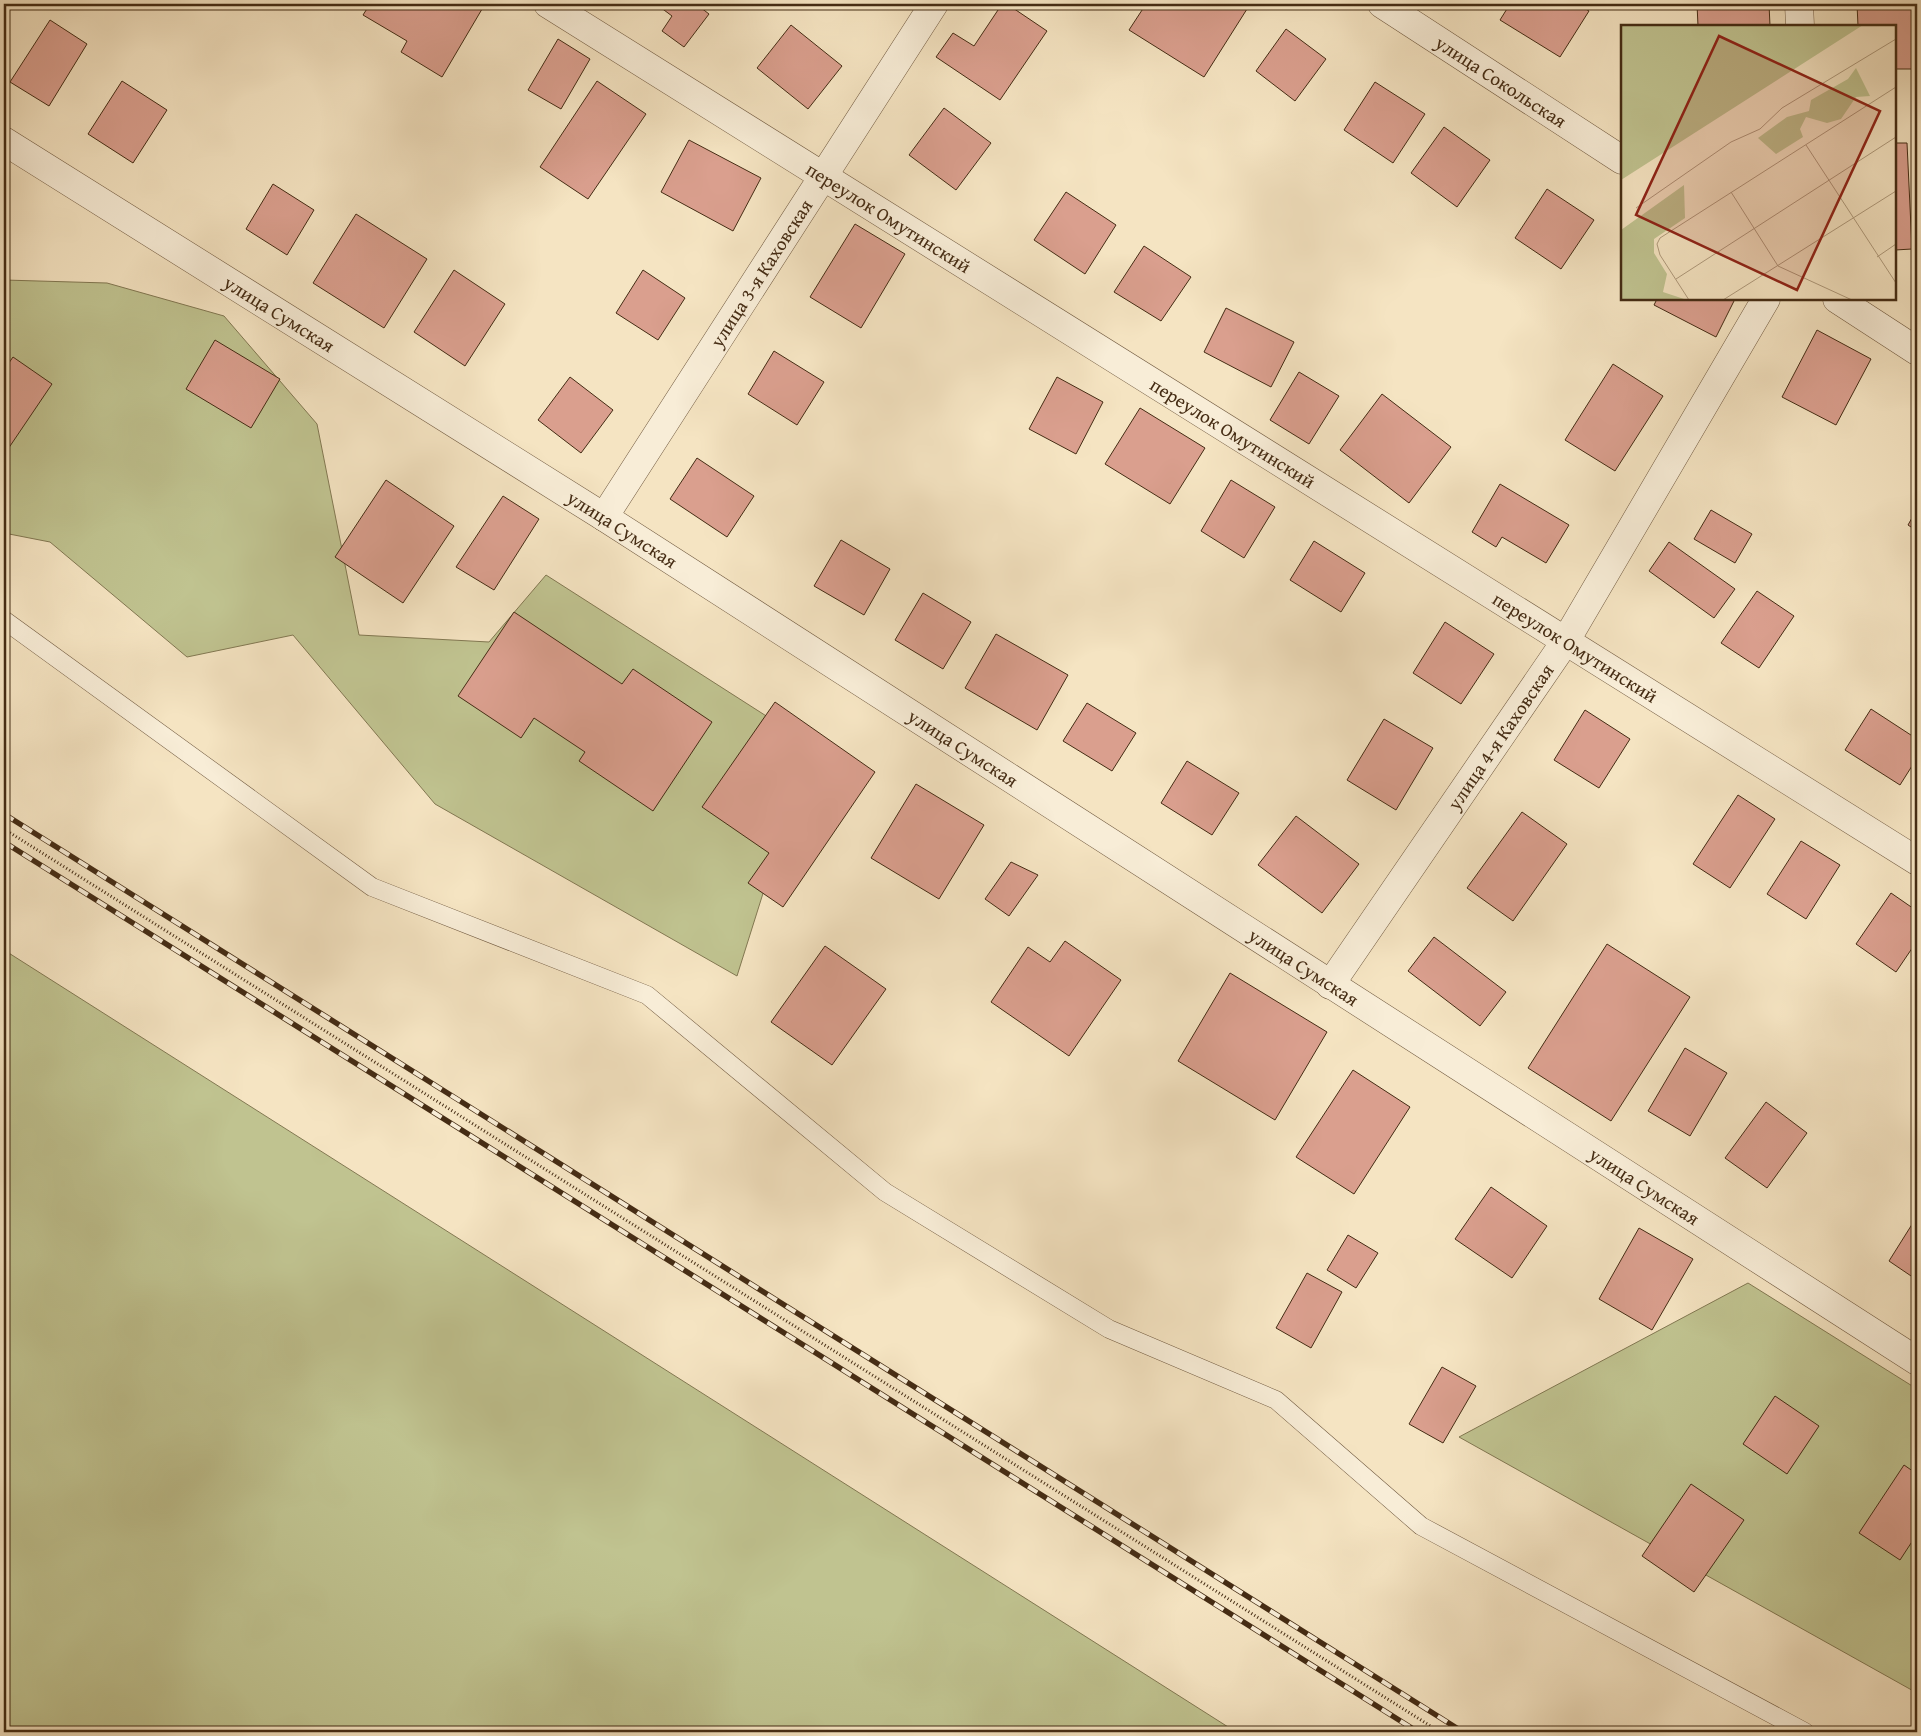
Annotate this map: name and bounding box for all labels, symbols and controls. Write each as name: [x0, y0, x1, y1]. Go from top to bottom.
inset map: [1621, 25, 1896, 300]
street label: улица Сокольская: [1429, 28, 1573, 135]
street label: переулок Омутинский: [801, 155, 977, 280]
street label: улица 3-я Каховская: [702, 193, 819, 354]
street label: улица Сумская: [218, 268, 341, 359]
street label: переулок Омутинский: [1145, 370, 1321, 495]
street label: улица Сумская: [561, 483, 683, 575]
street label: переулок Омутинский: [1487, 585, 1663, 709]
street label: улица 4-я Каховская: [1440, 658, 1560, 816]
street label: улица Сумская: [902, 701, 1024, 794]
street label: улица Сумская: [1242, 920, 1365, 1013]
street label: улица Сумская: [1583, 1139, 1705, 1232]

